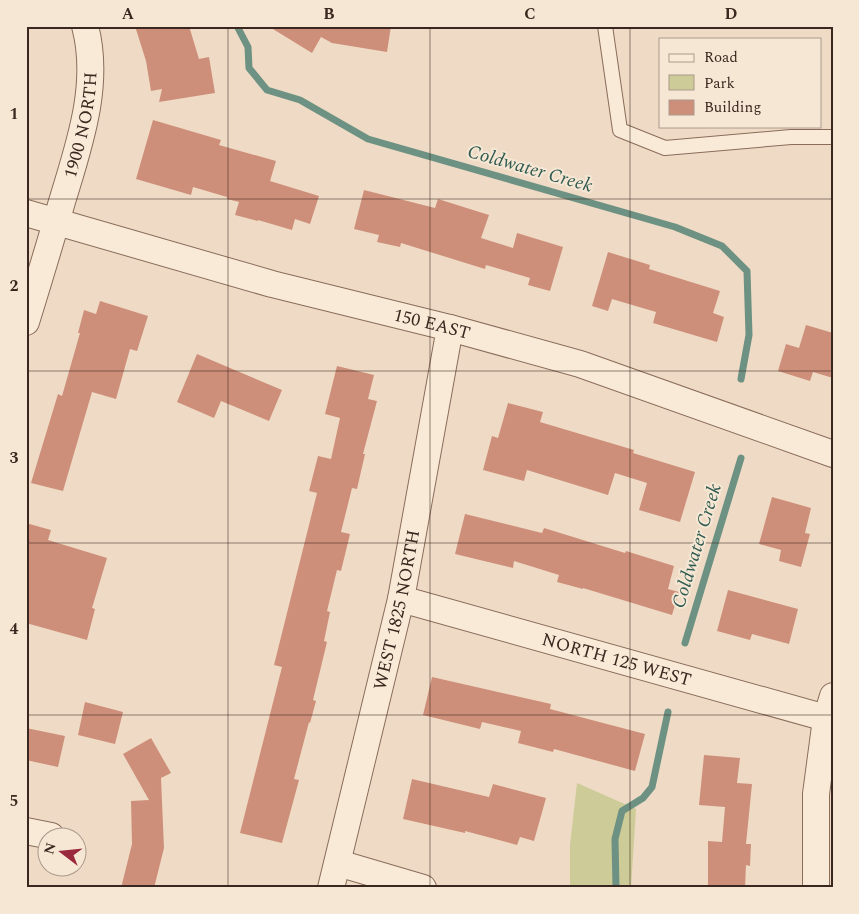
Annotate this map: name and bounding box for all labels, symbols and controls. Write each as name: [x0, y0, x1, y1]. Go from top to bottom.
text: A: [122, 2, 135, 26]
text: B: [323, 2, 335, 26]
text: C: [524, 2, 536, 26]
text: D: [725, 2, 738, 26]
legend: [659, 38, 822, 128]
text: Road: [704, 46, 738, 69]
street label: 1900 NORTH: [56, 71, 104, 181]
text: Park: [704, 72, 735, 95]
text: Building: [704, 96, 761, 119]
text: 1: [10, 102, 18, 126]
water label: Coldwater Creek: [464, 137, 596, 201]
text: 2: [10, 274, 19, 298]
street label: 150 EAST: [391, 301, 474, 347]
text: 3: [10, 446, 19, 470]
water label: Coldwater Creek: [664, 480, 730, 612]
street label: WEST 1825 NORTH: [366, 527, 427, 693]
text: 4: [10, 617, 19, 641]
street label: NORTH 125 WEST: [539, 626, 695, 693]
text: 5: [10, 789, 18, 813]
north arrow: [38, 826, 88, 876]
text: N: [38, 840, 62, 857]

